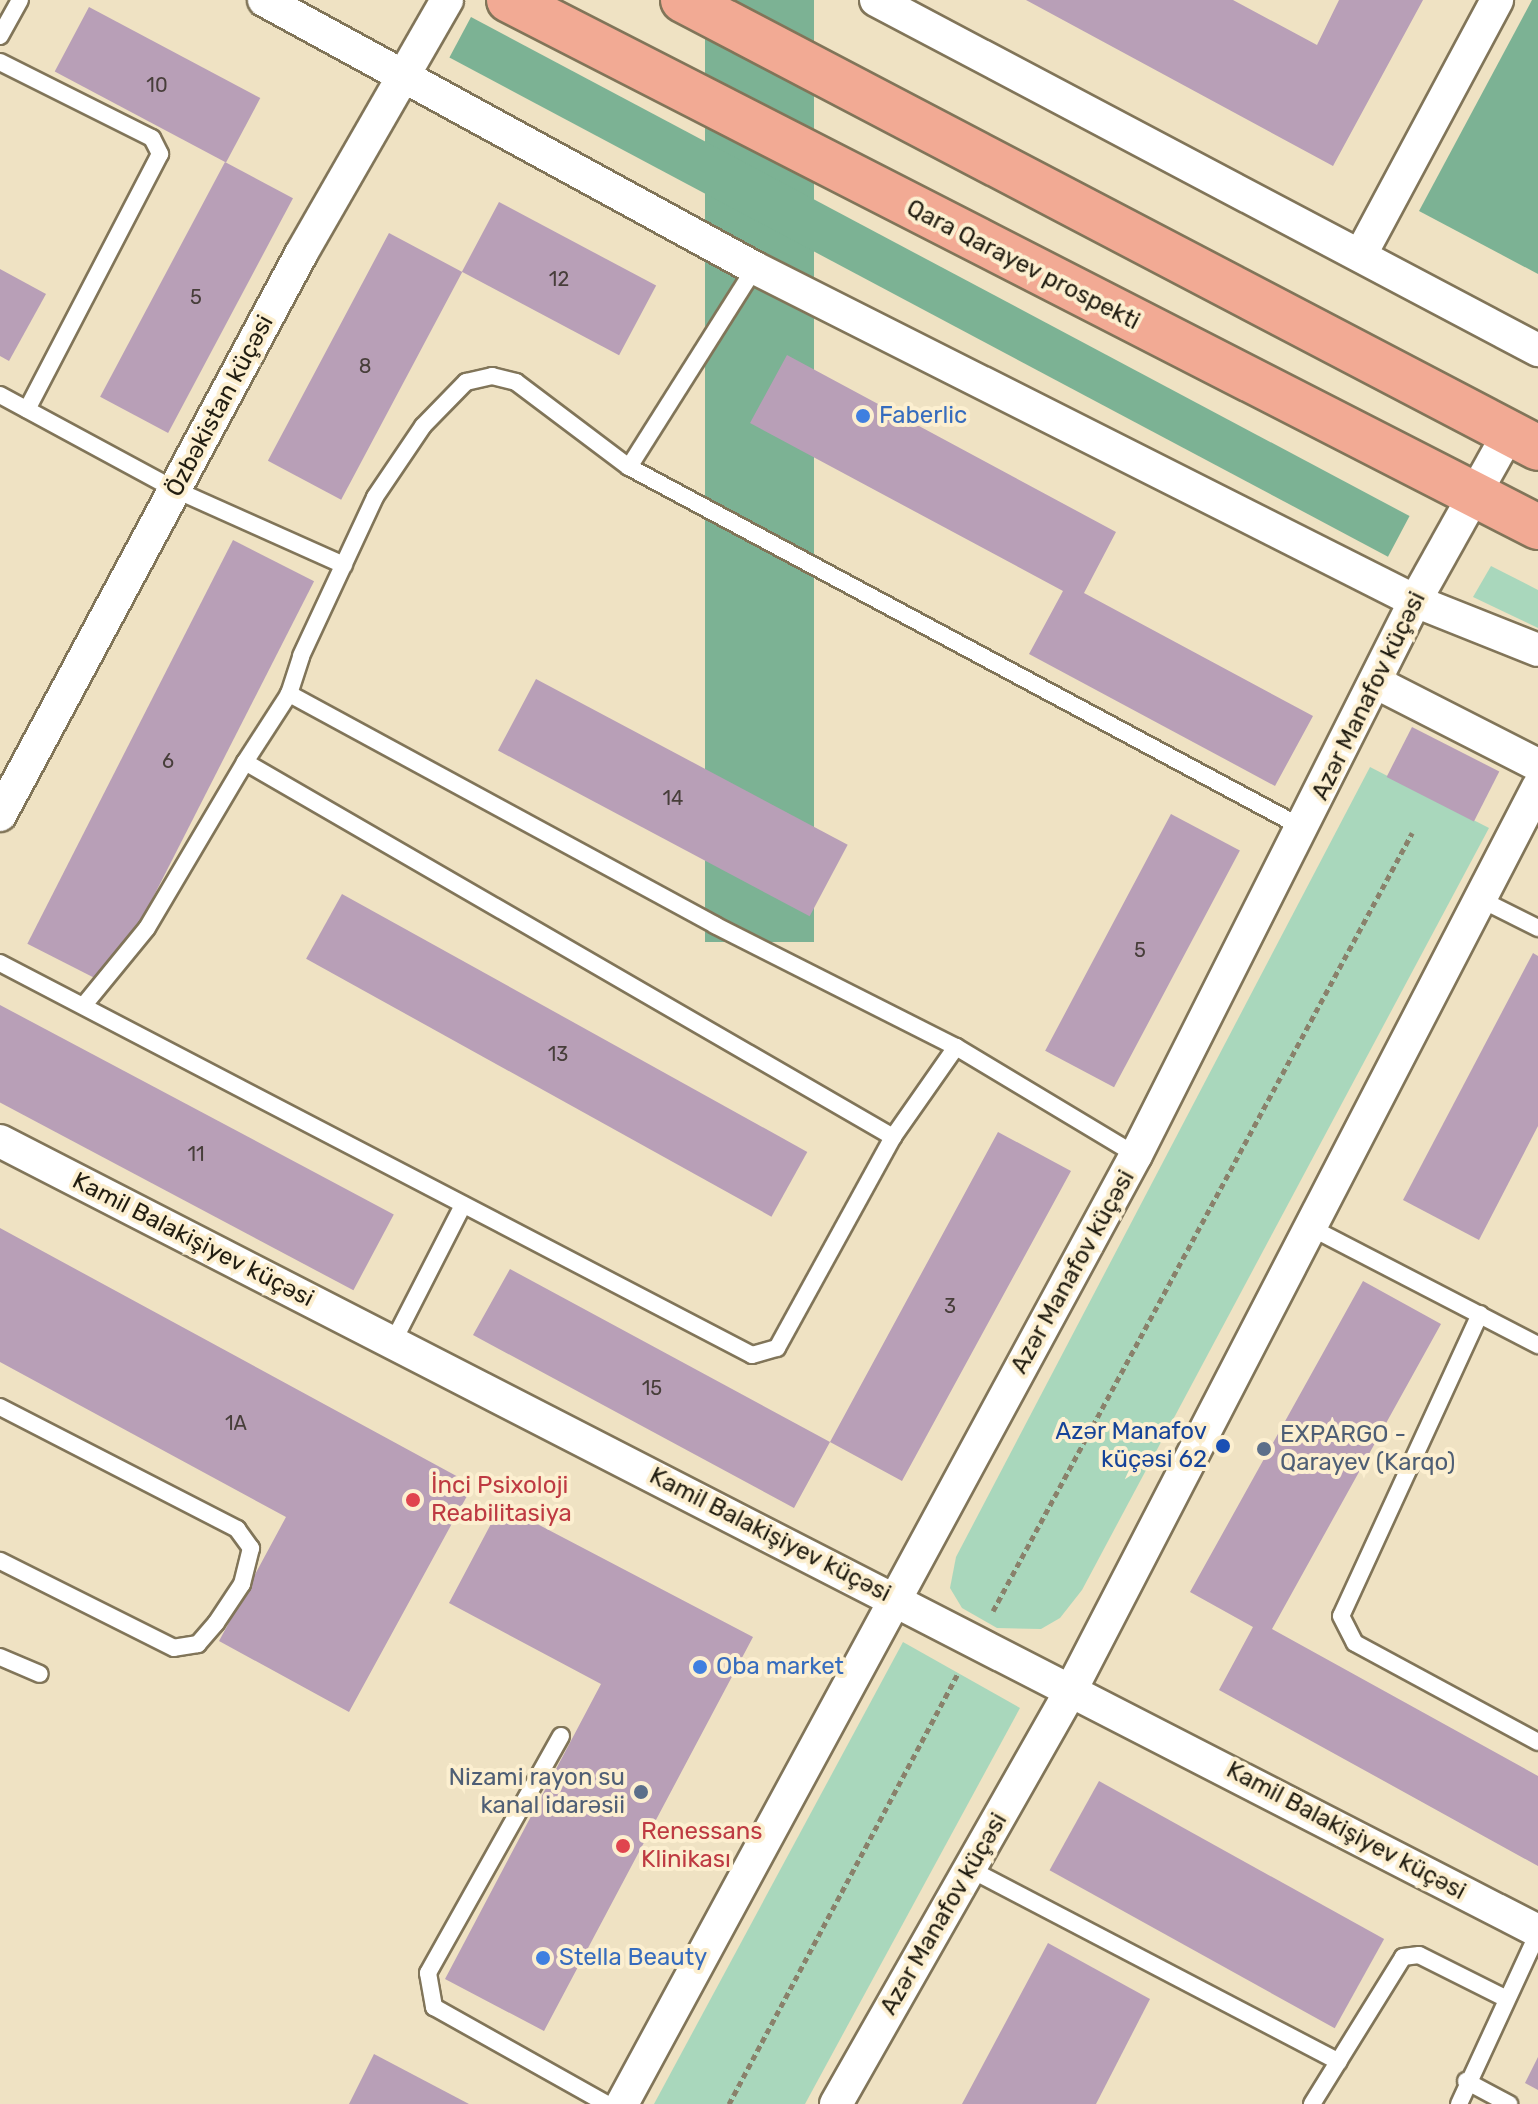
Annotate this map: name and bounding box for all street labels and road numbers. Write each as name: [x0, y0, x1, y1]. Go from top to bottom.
street label: Qara Qarayev prospekti: [901, 193, 1145, 337]
street label: Özbəkistan küçəsi: [160, 310, 280, 502]
street label: Azər Manafov küçəsi: [1306, 587, 1432, 805]
street label: Azər Manafov küçəsi: [1005, 1165, 1141, 1379]
street label: Kamil Balakişiyev küçəsi: [67, 1166, 319, 1314]
street label: Kamil Balakişiyev küçəsi: [644, 1461, 896, 1609]
street label: Kamil Balakişiyev küçəsi: [1221, 1756, 1471, 1906]
street label: Azər Manafov küçəsi: [874, 1807, 1014, 2021]

